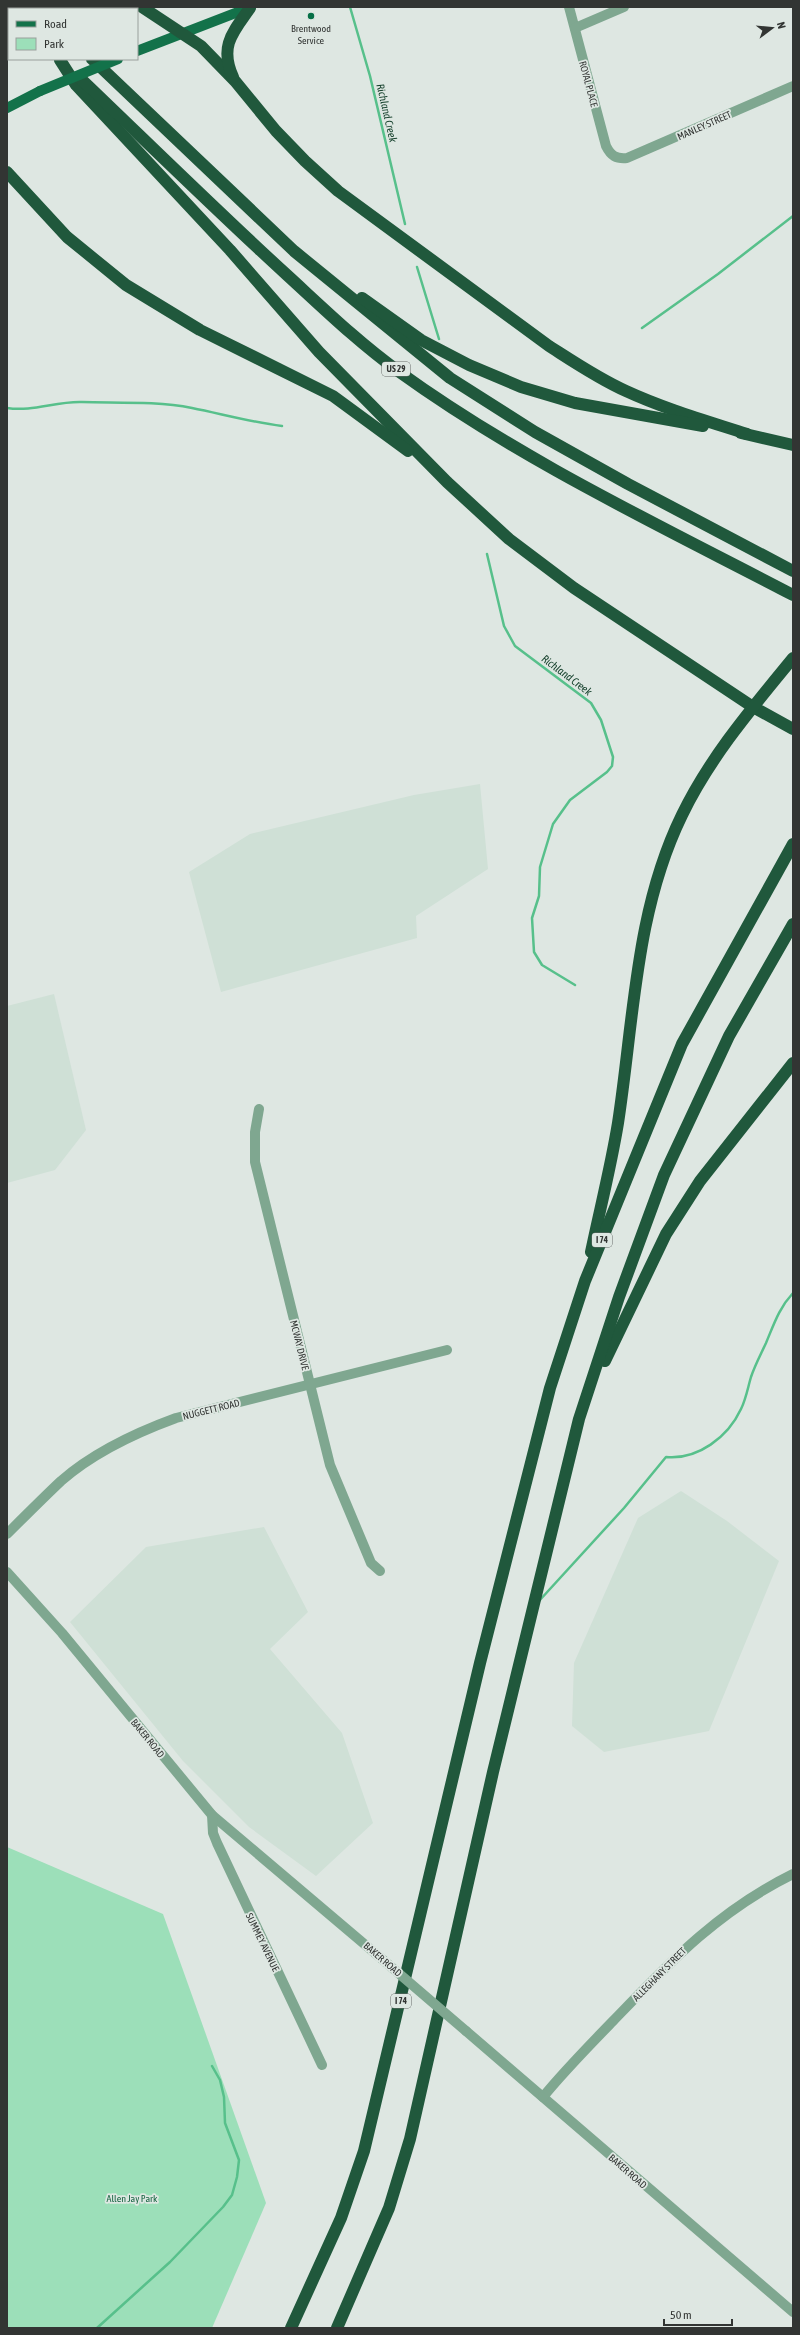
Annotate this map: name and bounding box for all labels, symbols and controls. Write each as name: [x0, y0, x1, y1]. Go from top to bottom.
legend: [8, 8, 138, 60]
north arrow: [752, 8, 792, 48]
marker: Brentwood Service: [306, 11, 316, 21]
text: Road: [44, 17, 67, 31]
text: N: [775, 20, 788, 30]
place label: Brentwood Service: [291, 23, 331, 46]
text: Park: [44, 37, 65, 51]
street label: ROYAL PLACE: [577, 60, 600, 109]
water label: Richland Creek: [374, 82, 400, 144]
street label: MANLEY STREET: [675, 108, 733, 142]
road number: US 29: [382, 362, 410, 376]
water label: Richland Creek: [539, 652, 595, 698]
road number: I 74: [592, 1233, 612, 1247]
street label: MCWAY DRIVE: [288, 1319, 311, 1372]
street label: NUGGETT ROAD: [182, 1397, 241, 1422]
street label: BAKER ROAD: [129, 1717, 167, 1760]
street label: SUMMEY AVENUE: [244, 1911, 282, 1974]
street label: BAKER ROAD: [362, 1940, 404, 1979]
street label: ALLEGHANY STREET: [630, 1945, 689, 2003]
road number: I 74: [391, 1994, 411, 2008]
street label: BAKER ROAD: [607, 2152, 649, 2191]
park label: Allen Jay Park: [107, 2193, 158, 2204]
scale bar: [664, 2301, 732, 2327]
text: 50 m: [670, 2308, 692, 2322]

